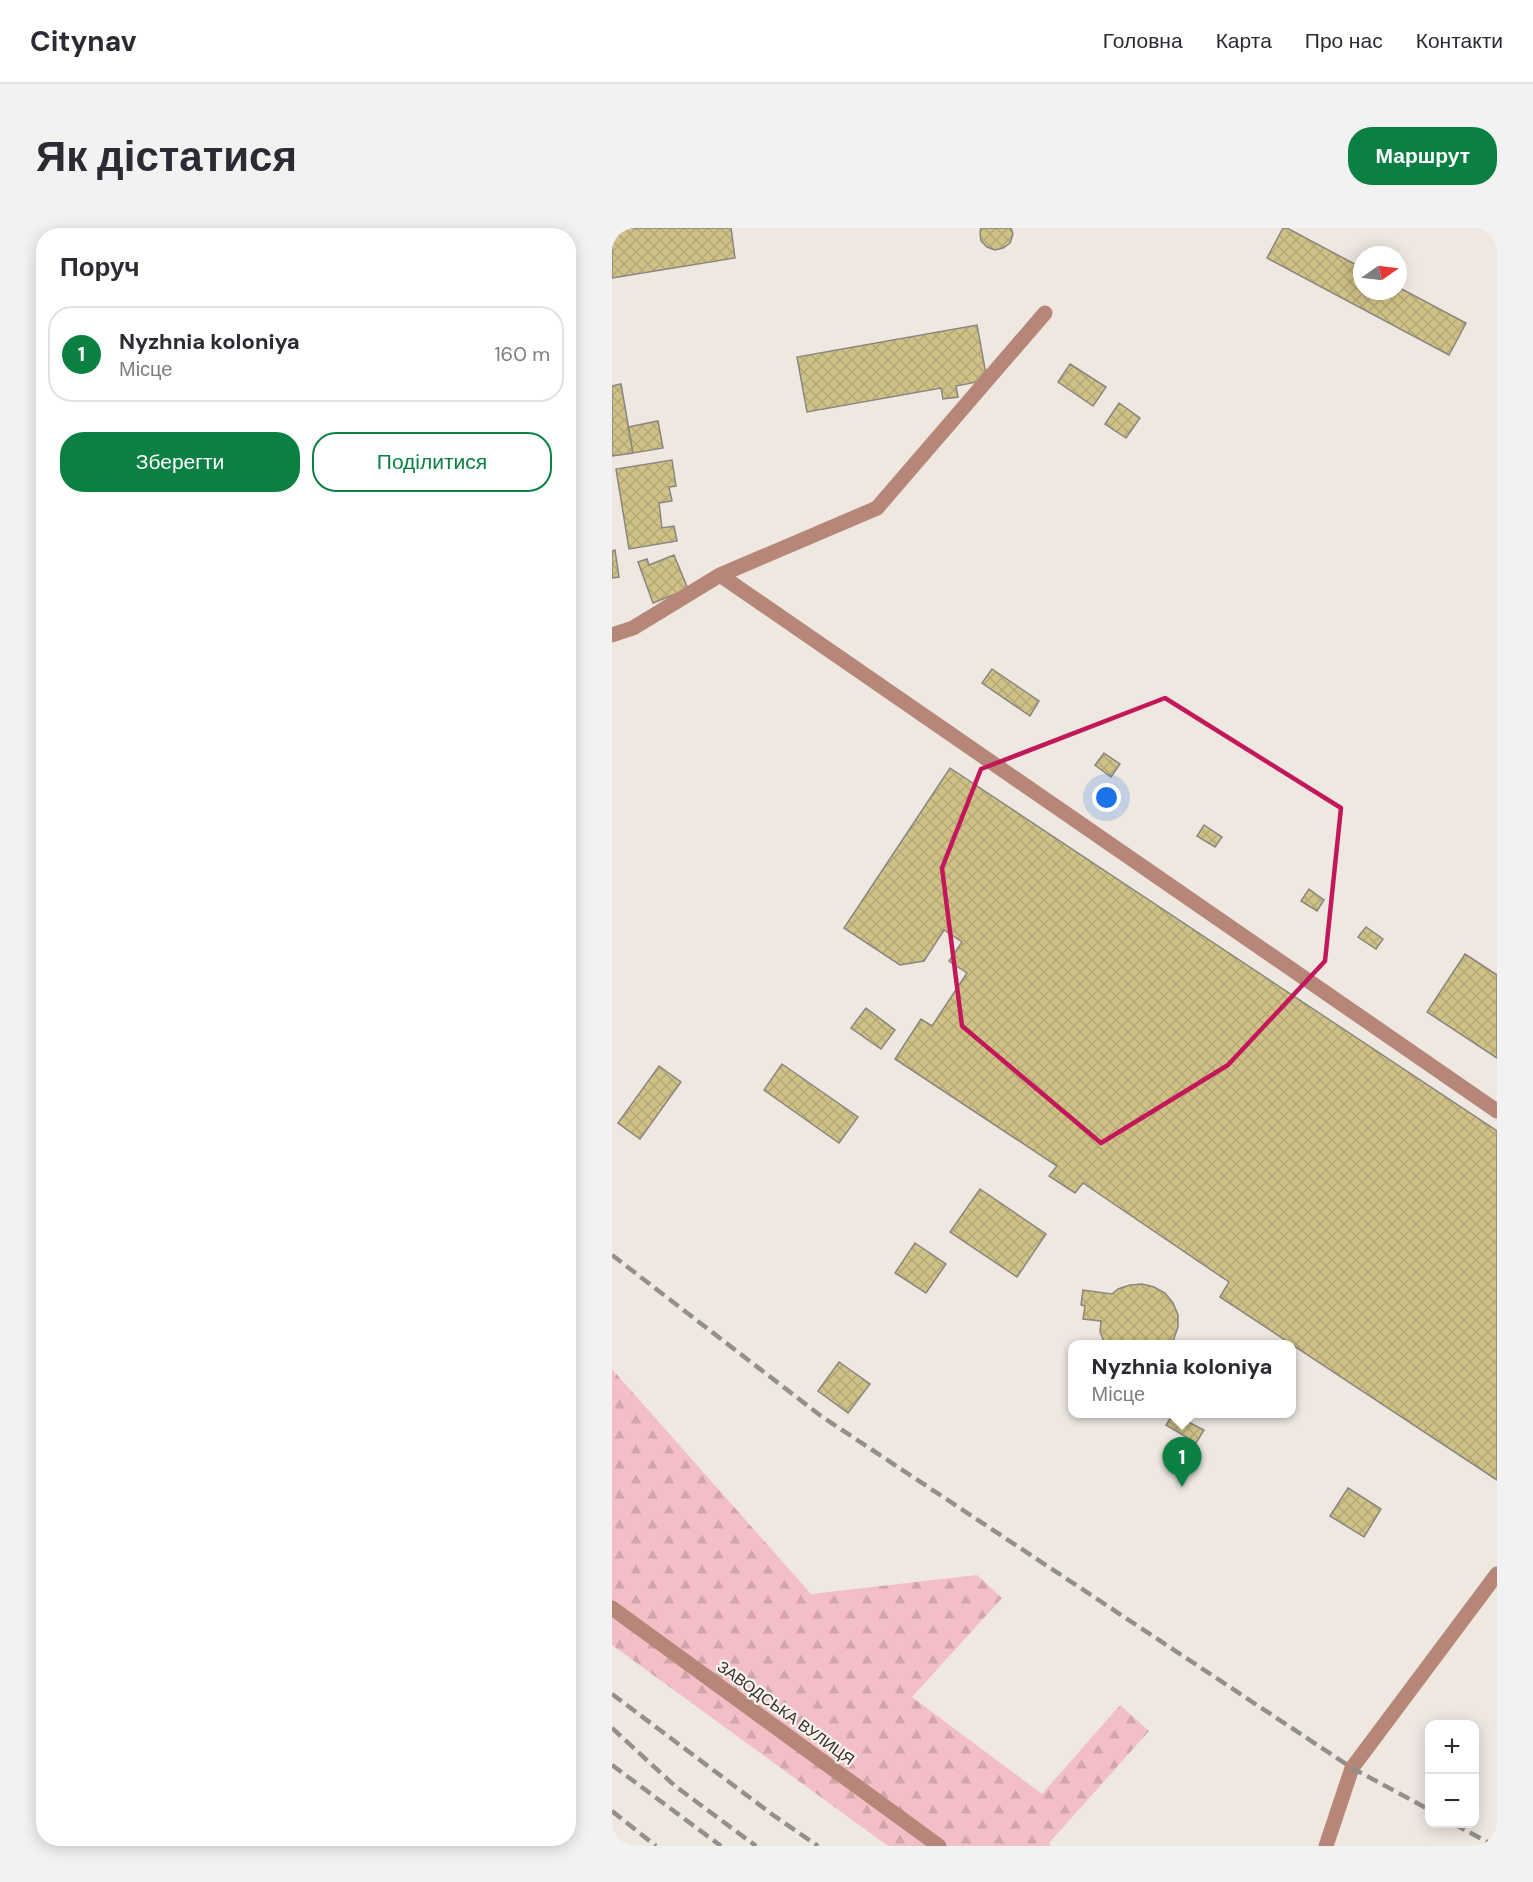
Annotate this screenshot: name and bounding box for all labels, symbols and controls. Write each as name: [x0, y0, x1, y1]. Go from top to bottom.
text: Citynav: [30, 23, 136, 60]
text: Головна: [1103, 27, 1183, 55]
text: Карта: [1216, 27, 1272, 55]
text: Про нас: [1305, 27, 1383, 55]
text: Контакти: [1416, 27, 1503, 55]
button: Маршрут: [1348, 127, 1497, 185]
text: Як дістатися: [36, 129, 297, 184]
north arrow: [1353, 246, 1407, 300]
text: Поруч: [60, 250, 140, 284]
text: Nyzhnia koloniya: [119, 327, 300, 356]
text: 1: [78, 341, 85, 367]
text: 160 m: [494, 341, 550, 367]
text: Місце: [119, 356, 172, 382]
button: Зберегти: [60, 432, 300, 492]
button: Поділитися: [312, 432, 552, 492]
your location: [1092, 783, 1121, 812]
popup: [1068, 1340, 1296, 1418]
text: Nyzhnia koloniya: [1092, 1352, 1272, 1381]
text: Місце: [1092, 1381, 1145, 1407]
pin: 1: [1162, 1438, 1202, 1487]
street label: ЗАВОДСЬКА ВУЛИЦЯ: [713, 1656, 859, 1770]
map controls: [1425, 1720, 1479, 1828]
button: +: [1425, 1720, 1479, 1774]
button: −: [1425, 1774, 1479, 1828]

